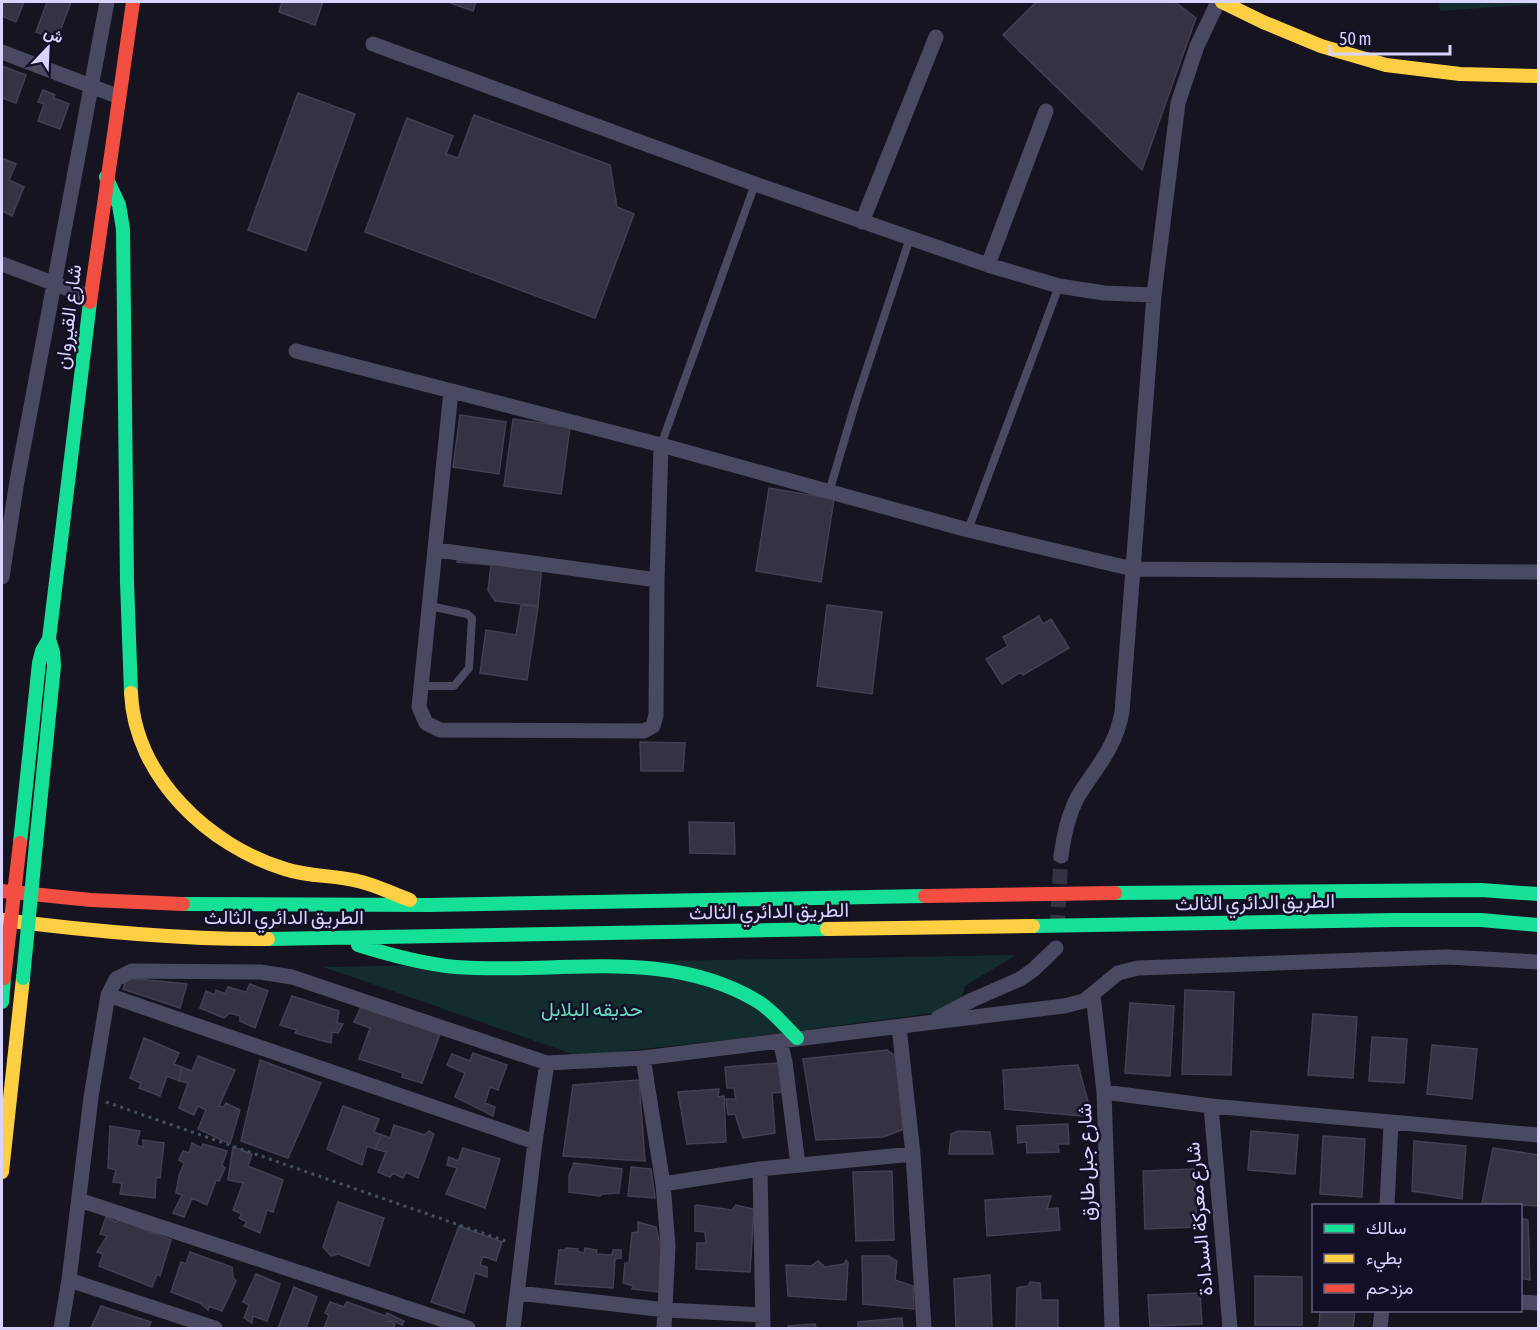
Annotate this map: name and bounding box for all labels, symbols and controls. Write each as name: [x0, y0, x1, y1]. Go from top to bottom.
north arrow: [18, 18, 78, 78]
scale bar: [1330, 18, 1450, 56]
text: ش: [41, 22, 66, 47]
text: 50 m: [1339, 28, 1371, 49]
street label: شارع القيروان: [50, 263, 88, 371]
street label: الطريق الدائري الثالث: [1175, 889, 1335, 920]
street label: الطريق الدائري الثالث: [689, 898, 849, 929]
street label: الطريق الدائري الثالث: [204, 905, 364, 934]
park label: حديقه البلابل: [541, 997, 643, 1021]
street label: شارع جبل طارق: [1072, 1103, 1102, 1221]
street label: شارع معركة السدادة: [1180, 1141, 1220, 1297]
legend: [1312, 1204, 1522, 1312]
text: سالك: [1366, 1217, 1406, 1238]
text: بطيء: [1366, 1247, 1402, 1273]
text: مزدحم: [1366, 1277, 1413, 1300]

